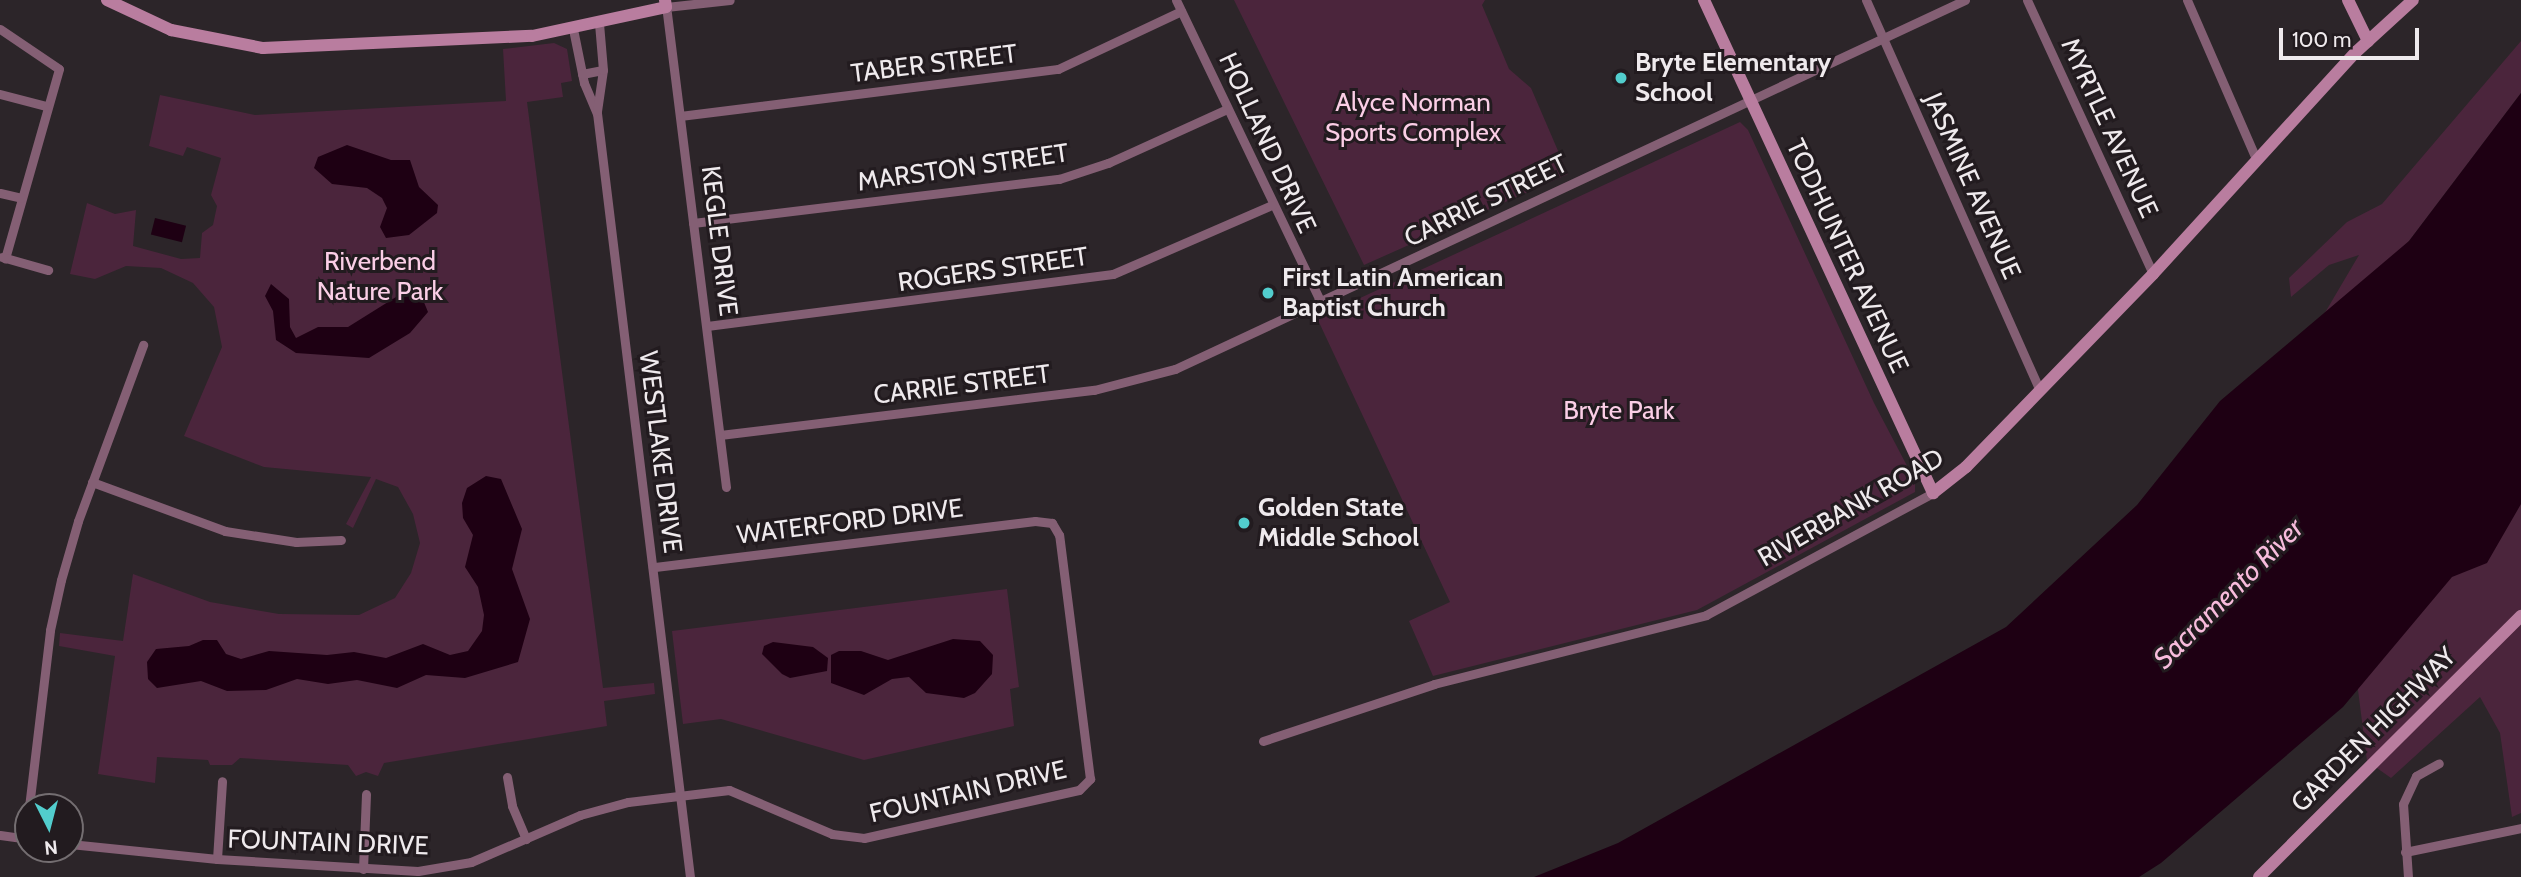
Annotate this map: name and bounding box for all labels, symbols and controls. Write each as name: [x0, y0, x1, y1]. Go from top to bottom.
scale bar: [2283, 14, 2423, 58]
text: 100 m: [2292, 27, 2351, 52]
street label: MYRTLE AVENUE: [2054, 33, 2164, 223]
street label: TABER STREET: [849, 38, 1019, 90]
place label: Bryte Elementary School: [1635, 47, 1831, 108]
street label: HOLLAND DRIVE: [1212, 48, 1322, 238]
marker: Bryte Elementary School: [1613, 70, 1629, 86]
park label: Alyce Norman Sports Complex: [1325, 87, 1501, 148]
street label: JASMINE AVENUE: [1917, 88, 2027, 284]
street label: TODHUNTER AVENUE: [1779, 134, 1915, 378]
street label: MARSTON STREET: [855, 138, 1071, 198]
street label: CARRIE STREET: [1399, 148, 1573, 254]
street label: KEGLE DRIVE: [694, 164, 744, 318]
street label: ROGERS STREET: [896, 241, 1090, 299]
park label: Riverbend Nature Park: [317, 246, 443, 308]
place label: First Latin American Baptist Church: [1282, 262, 1503, 324]
marker: First Latin American Baptist Church: [1260, 285, 1276, 301]
street label: WESTLAKE DRIVE: [632, 349, 688, 555]
street label: CARRIE STREET: [872, 359, 1052, 411]
park label: Bryte Park: [1563, 395, 1675, 427]
street label: RIVERBANK ROAD: [1753, 442, 1949, 574]
place label: Golden State Middle School: [1258, 492, 1419, 554]
street label: WATERFORD DRIVE: [735, 493, 965, 551]
water label: Sacramento River: [2146, 511, 2310, 675]
marker: Golden State Middle School: [1236, 515, 1252, 531]
street label: GARDEN HIGHWAY: [2285, 641, 2463, 819]
street label: FOUNTAIN DRIVE: [866, 754, 1070, 830]
north arrow: [14, 793, 84, 863]
street label: FOUNTAIN DRIVE: [227, 824, 429, 862]
text: N: [43, 835, 59, 860]

